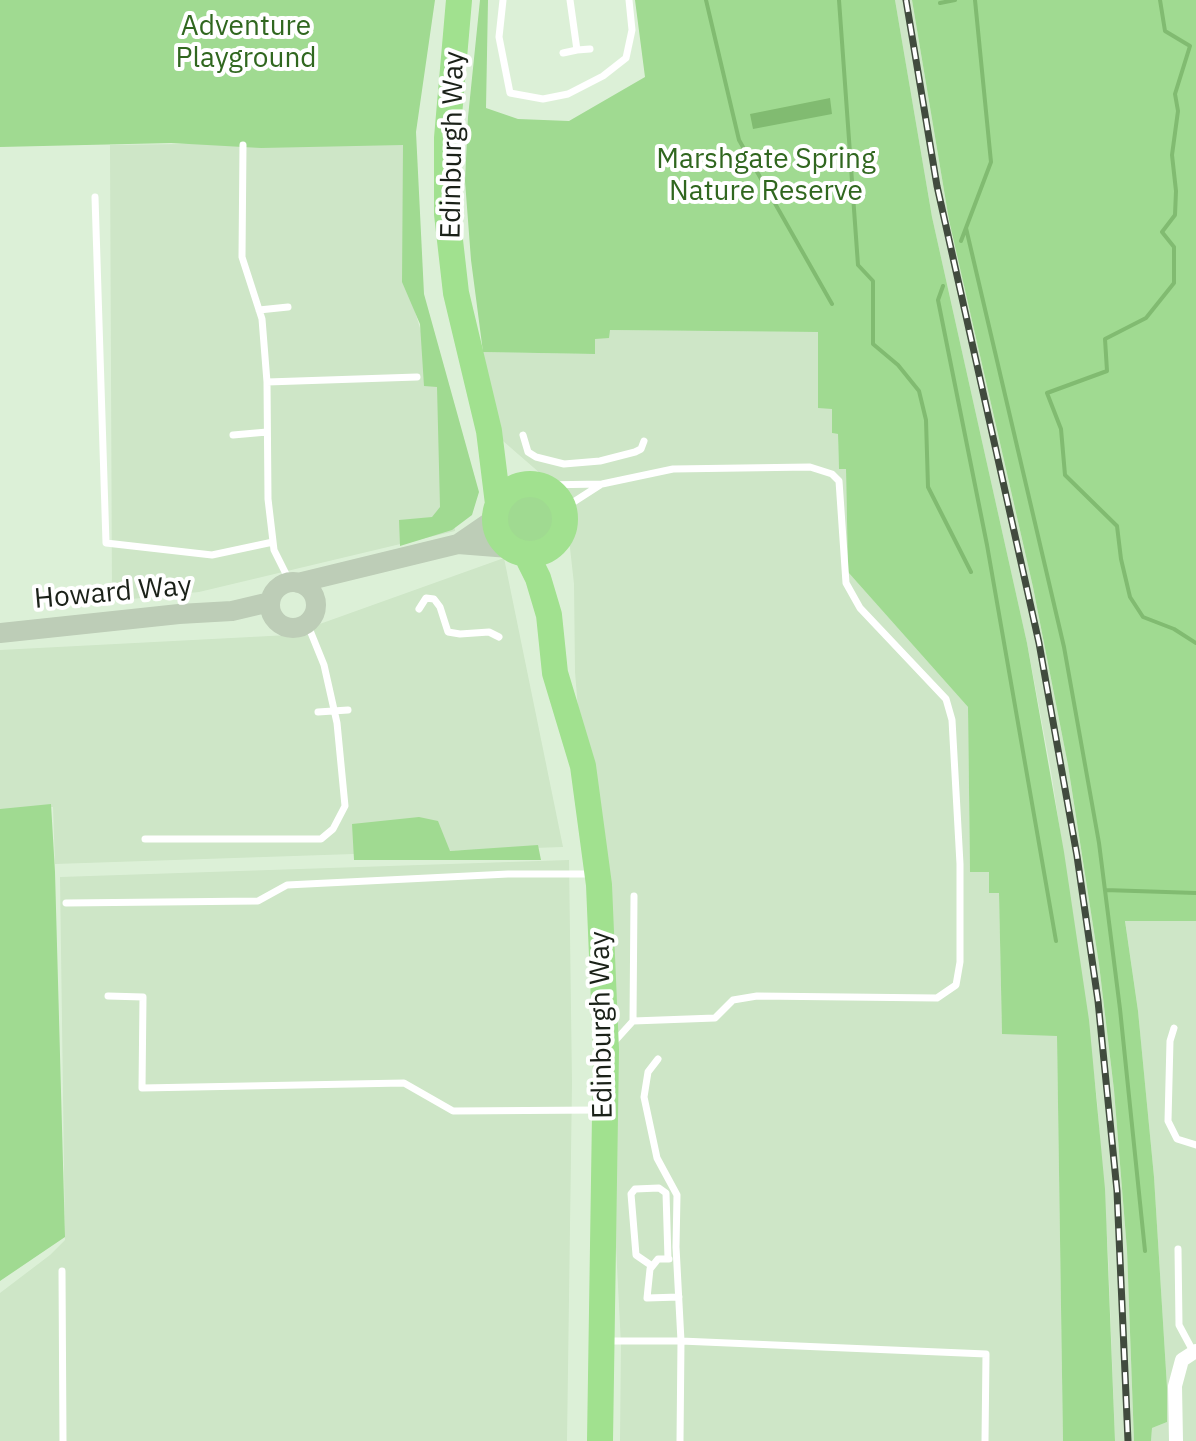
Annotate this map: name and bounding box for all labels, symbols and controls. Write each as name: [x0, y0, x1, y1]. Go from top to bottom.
park label: Adventure Playground: [175, 10, 317, 76]
street label: Edinburgh Way: [435, 51, 471, 239]
park label: Marshgate Spring Nature Reserve: [656, 143, 876, 209]
street label: Howard Way: [33, 569, 193, 617]
street label: Edinburgh Way: [584, 931, 620, 1119]

